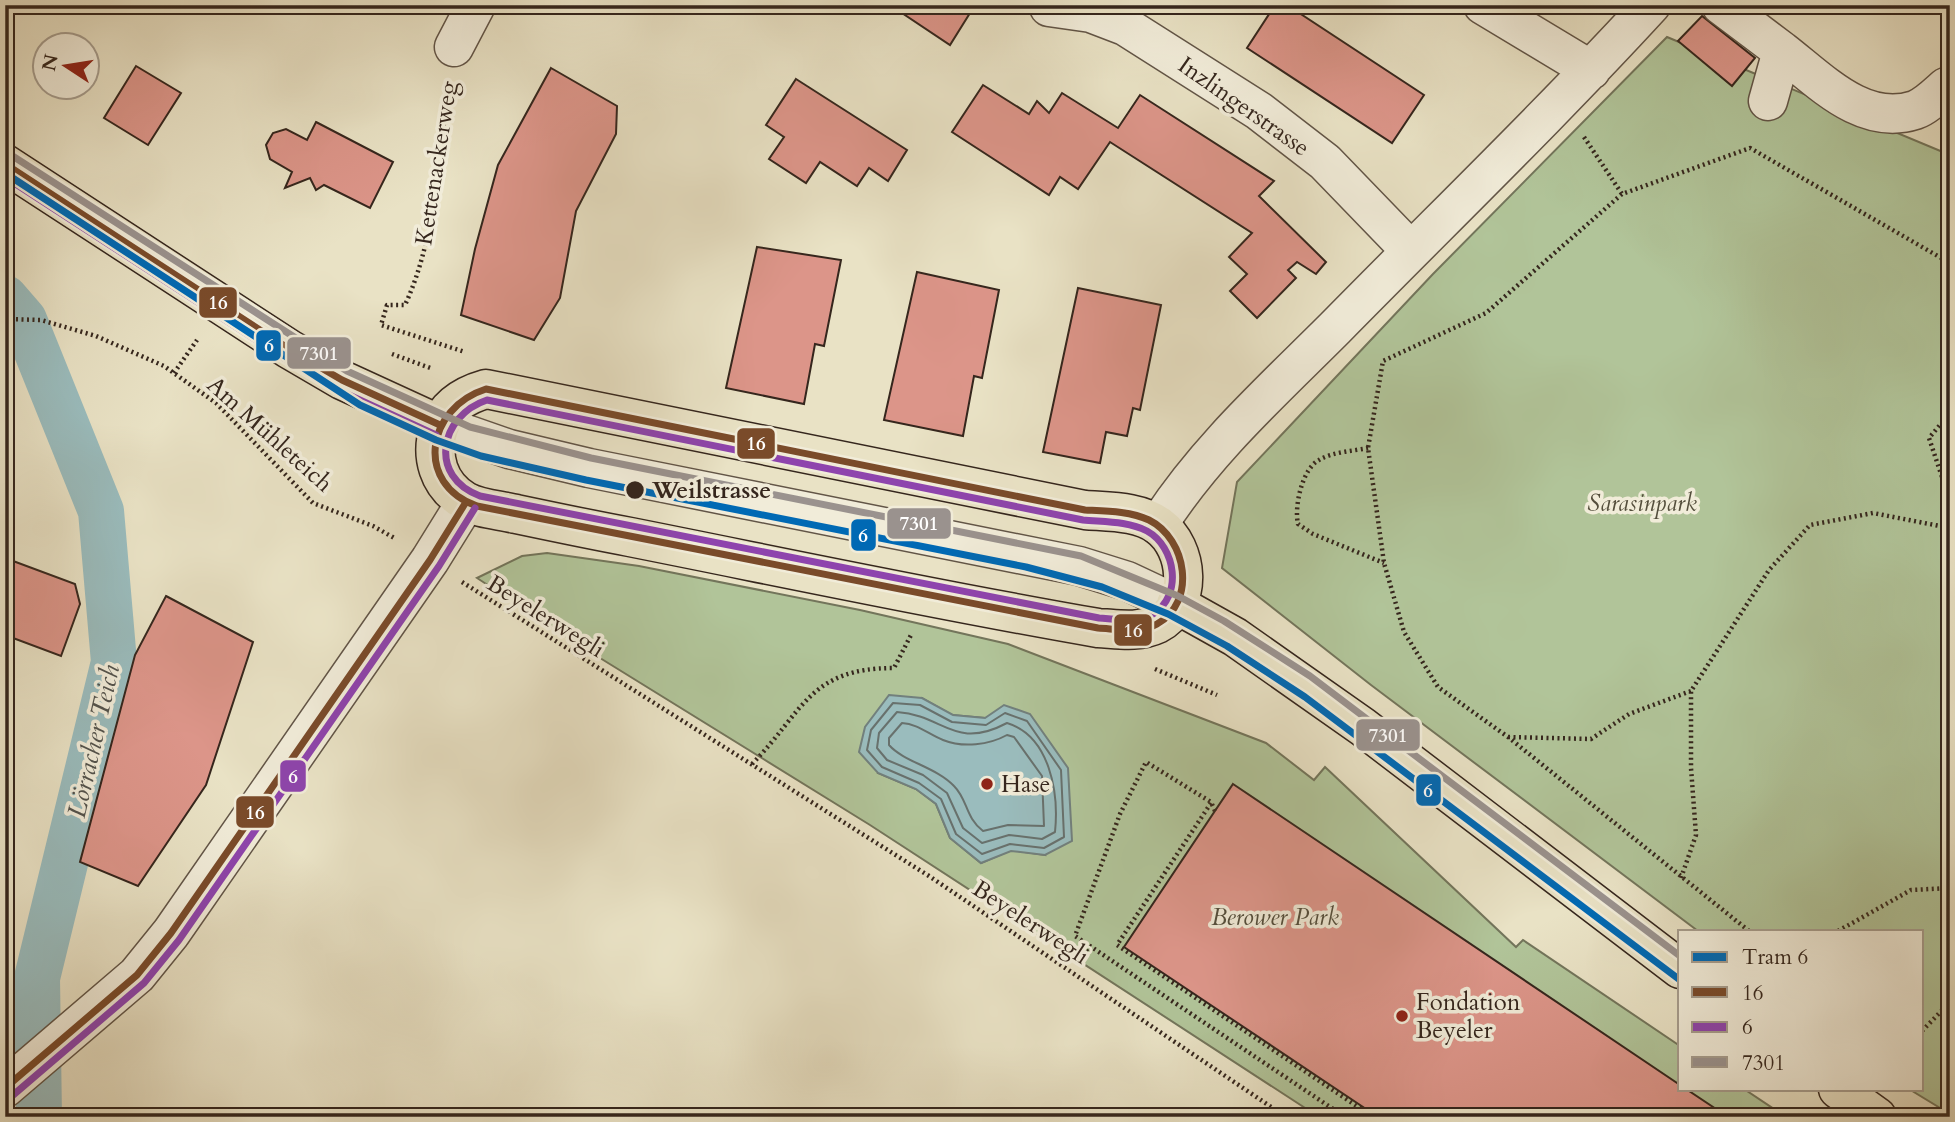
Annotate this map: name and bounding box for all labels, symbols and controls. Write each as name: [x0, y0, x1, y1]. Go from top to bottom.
north arrow: [32, 32, 102, 102]
street label: Inzlingerstrasse: [1171, 49, 1316, 164]
text: N: [36, 51, 65, 73]
street label: Kettenackerweg: [407, 78, 466, 248]
line badge: 16: [198, 286, 238, 319]
text: 16: [208, 290, 228, 316]
line badge: 6: [255, 329, 282, 362]
text: 6: [264, 333, 274, 359]
line badge: 7301: [286, 336, 352, 370]
text: 7301: [300, 341, 338, 367]
street label: Am Mühleteich: [200, 369, 340, 500]
line badge: 16: [736, 427, 776, 460]
text: 16: [746, 431, 766, 457]
place label: Weilstrasse: [651, 474, 771, 507]
marker: Weilstrasse: [624, 479, 646, 501]
park label: Sarasinpark: [1587, 487, 1697, 520]
line badge: 7301: [886, 507, 952, 540]
text: 7301: [900, 511, 938, 537]
line badge: 6: [850, 518, 877, 552]
text: 6: [858, 523, 868, 549]
street label: Beyelerwegli: [481, 567, 611, 666]
line badge: 16: [1113, 613, 1153, 647]
text: 16: [1123, 618, 1143, 644]
water label: Lörracher Teich: [59, 661, 128, 821]
line badge: 7301: [1355, 718, 1421, 752]
text: 7301: [1369, 723, 1407, 749]
line badge: 6: [279, 759, 307, 793]
text: 6: [288, 764, 298, 790]
place label: Hase: [1001, 768, 1050, 801]
line badge: 6: [1415, 773, 1442, 807]
marker: Hase: [979, 776, 995, 792]
text: 6: [1423, 778, 1433, 804]
line badge: 16: [235, 795, 275, 829]
text: 16: [245, 800, 265, 826]
street label: Beyelerwegli: [966, 872, 1096, 973]
park label: Berower Park: [1211, 901, 1339, 934]
legend: [1678, 930, 1924, 1090]
text: Tram 6: [1742, 943, 1808, 972]
text: 16: [1742, 979, 1764, 1008]
place label: Fondation Beyeler: [1416, 986, 1521, 1047]
marker: Fondation Beyeler: [1394, 1008, 1410, 1024]
text: 6: [1742, 1013, 1753, 1042]
text: 7301: [1742, 1049, 1785, 1078]

